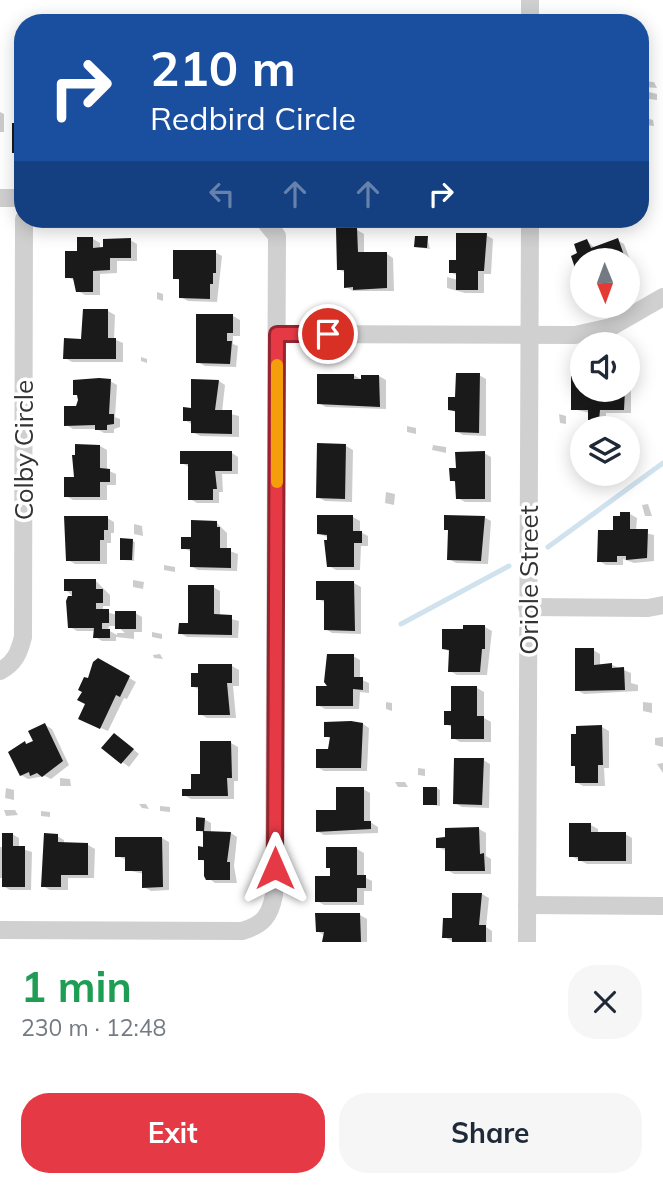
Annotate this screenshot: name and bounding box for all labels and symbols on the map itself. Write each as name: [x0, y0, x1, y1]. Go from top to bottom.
north arrow: [570, 248, 640, 318]
pin: [298, 304, 358, 364]
street label: Colby Circle: [7, 380, 40, 520]
street label: Oriole Street: [512, 505, 545, 655]
position arrow: [238, 831, 312, 905]

